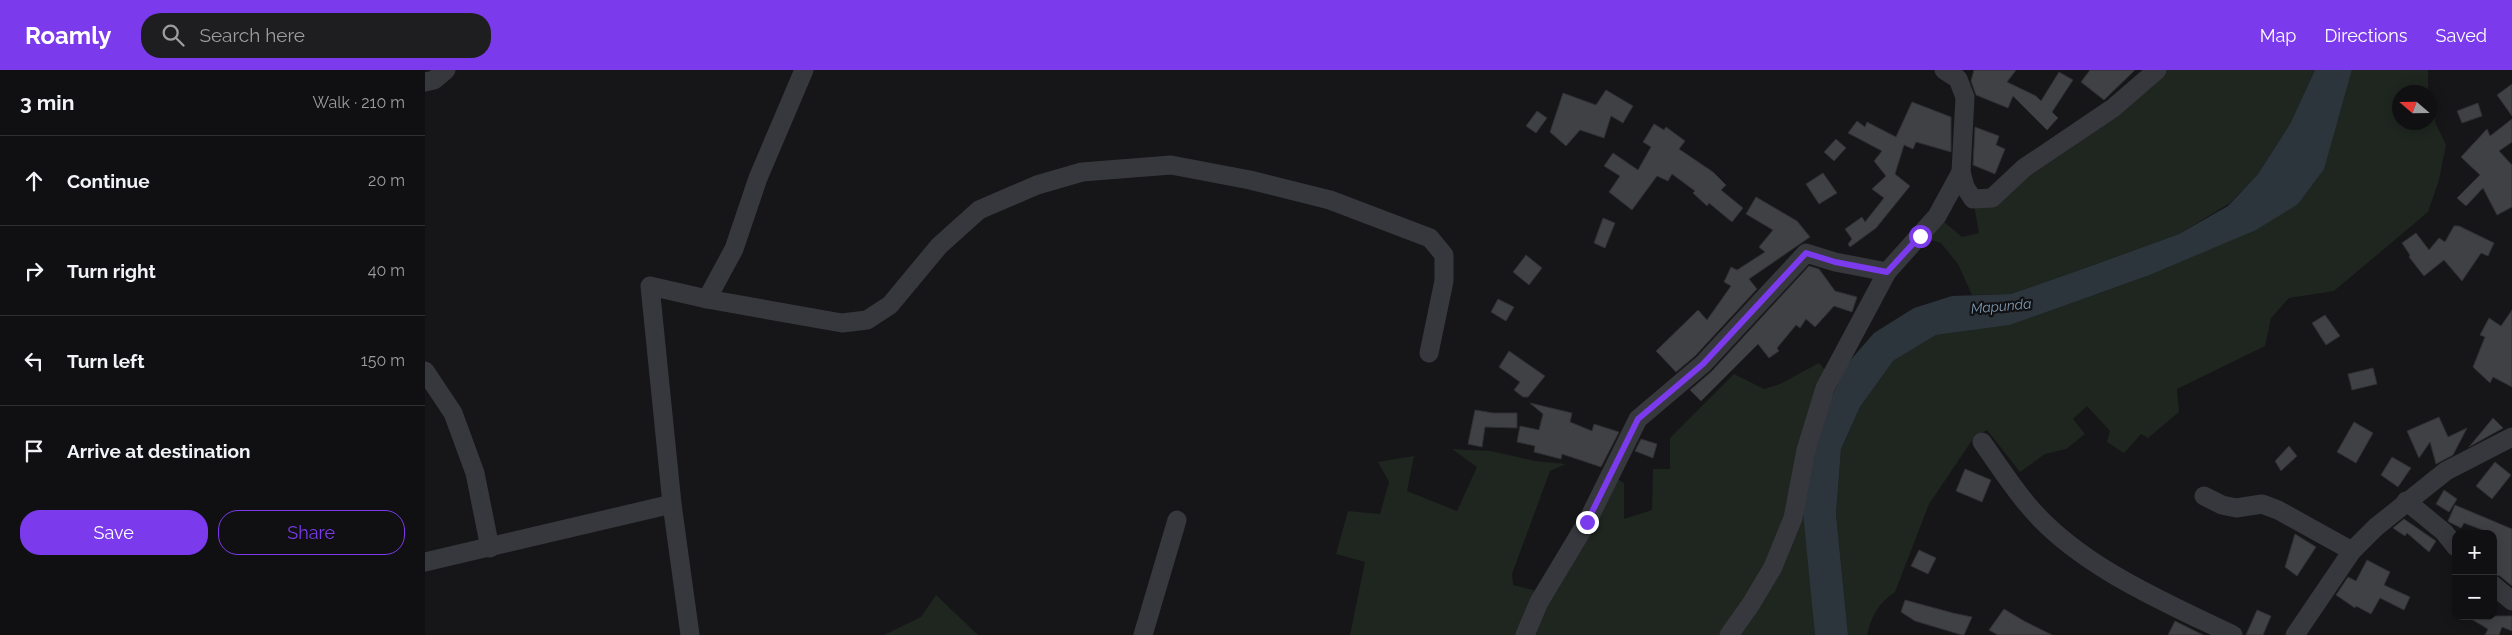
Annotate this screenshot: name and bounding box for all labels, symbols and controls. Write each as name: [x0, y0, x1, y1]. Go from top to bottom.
search box: [141, 13, 491, 58]
text: Roamly: [25, 21, 111, 50]
icon: search: [159, 21, 187, 49]
text: Search here: [199, 24, 305, 46]
text: Map: [2260, 25, 2296, 46]
text: Directions: [2324, 25, 2408, 46]
text: Saved: [2436, 25, 2487, 46]
north arrow: [2392, 85, 2437, 130]
text: 3 min: [20, 90, 74, 115]
text: Walk · 210 m: [313, 93, 405, 112]
icon: ahead: [20, 167, 48, 195]
text: Continue: [67, 170, 150, 192]
text: 20 m: [368, 171, 405, 190]
route start: [1909, 225, 1932, 248]
icon: right: [20, 257, 48, 285]
text: Turn right: [67, 260, 156, 282]
text: 40 m: [368, 261, 405, 280]
water label: Mapunda: [1970, 295, 2032, 317]
icon: left: [20, 347, 48, 375]
text: Turn left: [67, 350, 144, 372]
text: 150 m: [361, 351, 405, 370]
icon: arrive: [20, 437, 48, 465]
text: Arrive at destination: [67, 440, 251, 462]
button: Save: [20, 510, 208, 555]
button: Share: [218, 510, 405, 555]
route end: [1576, 511, 1599, 534]
map controls: [2452, 530, 2497, 620]
button: +: [2452, 530, 2497, 575]
button: −: [2452, 575, 2497, 620]

